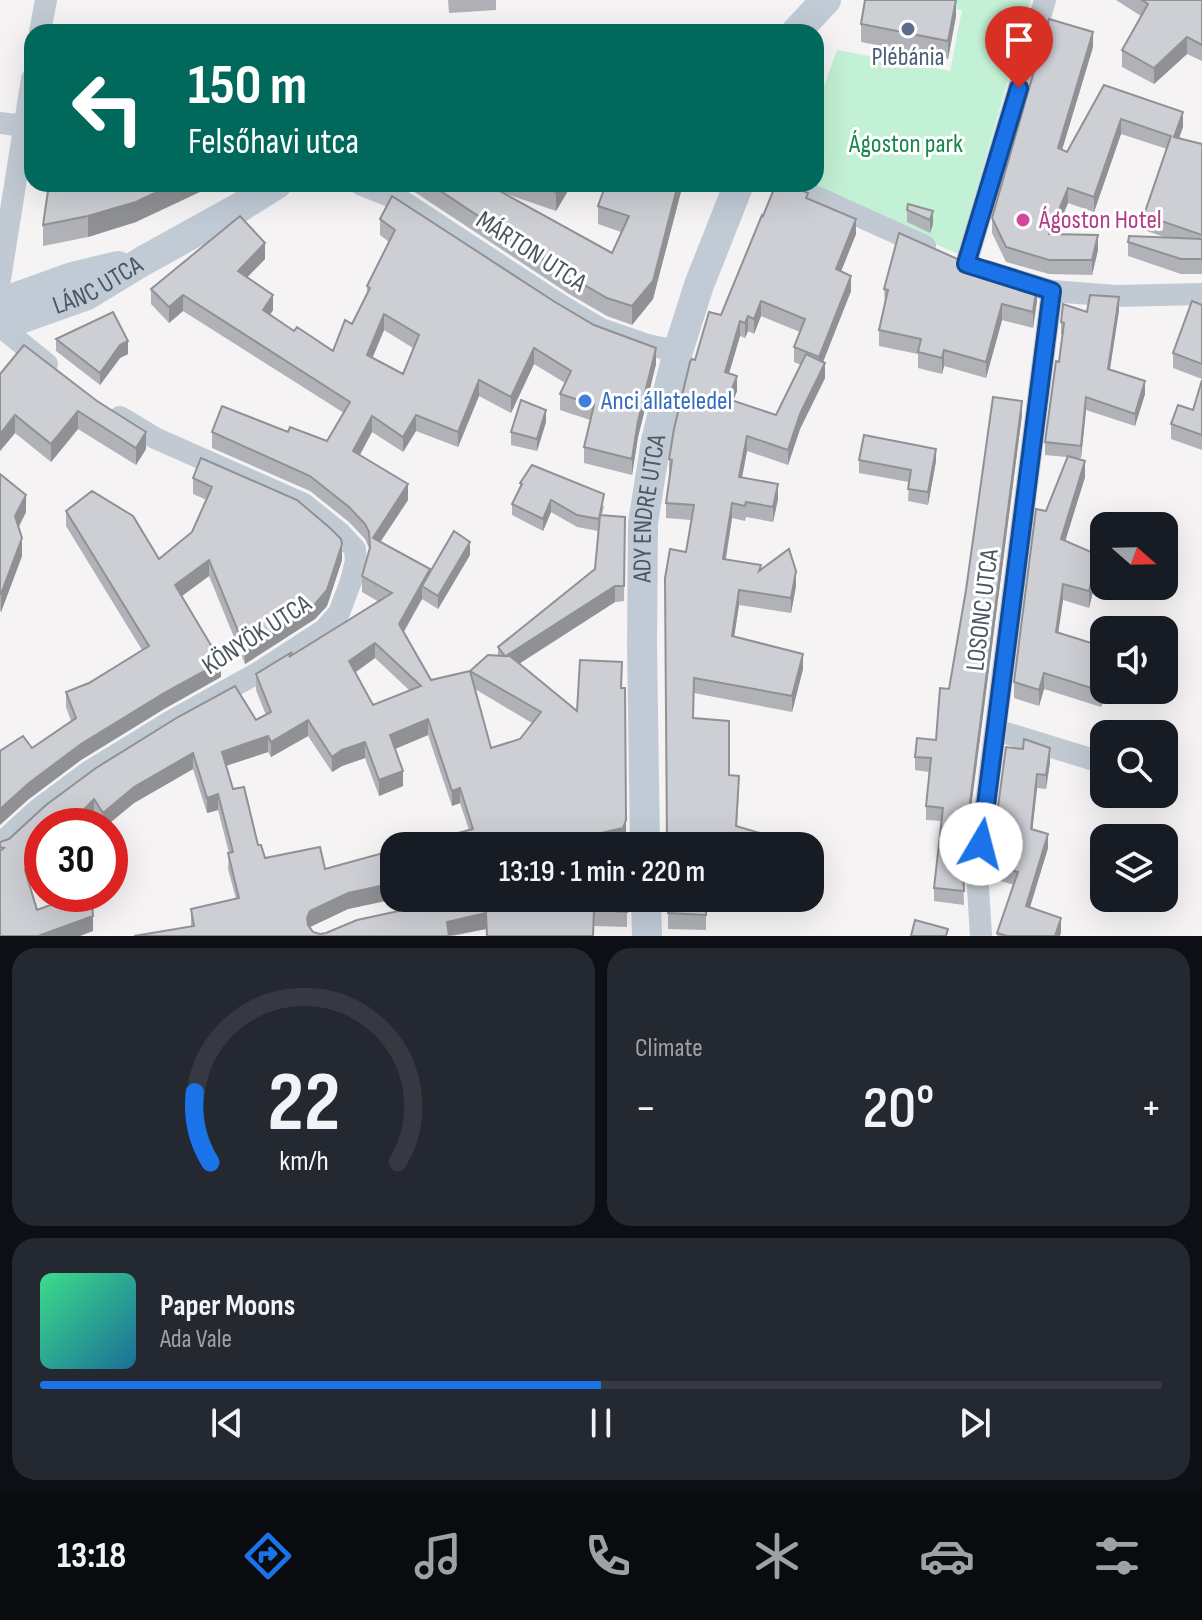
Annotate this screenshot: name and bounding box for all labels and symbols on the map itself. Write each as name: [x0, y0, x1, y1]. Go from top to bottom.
pin: [985, 6, 1053, 88]
marker: Plébánia: [899, 20, 917, 38]
place label: Plébánia: [871, 42, 945, 73]
park label: Ágoston park: [848, 129, 963, 160]
street label: MÁRTON UTCA: [470, 205, 593, 300]
place label: Ágoston Hotel: [1038, 205, 1162, 236]
marker: Ágoston Hotel: [1014, 211, 1032, 229]
street label: LÁNC UTCA: [49, 249, 149, 321]
place label: Anci állateledel: [600, 386, 732, 417]
marker: Anci állateledel: [576, 392, 594, 410]
street label: ADY ENDRE UTCA: [627, 430, 673, 584]
north arrow: [1090, 512, 1178, 600]
street label: LOSONC UTCA: [960, 546, 1006, 673]
street label: KÖNYÖK UTCA: [197, 588, 318, 682]
position arrow: [939, 802, 1023, 886]
speed limit sign: 30: [24, 808, 128, 912]

